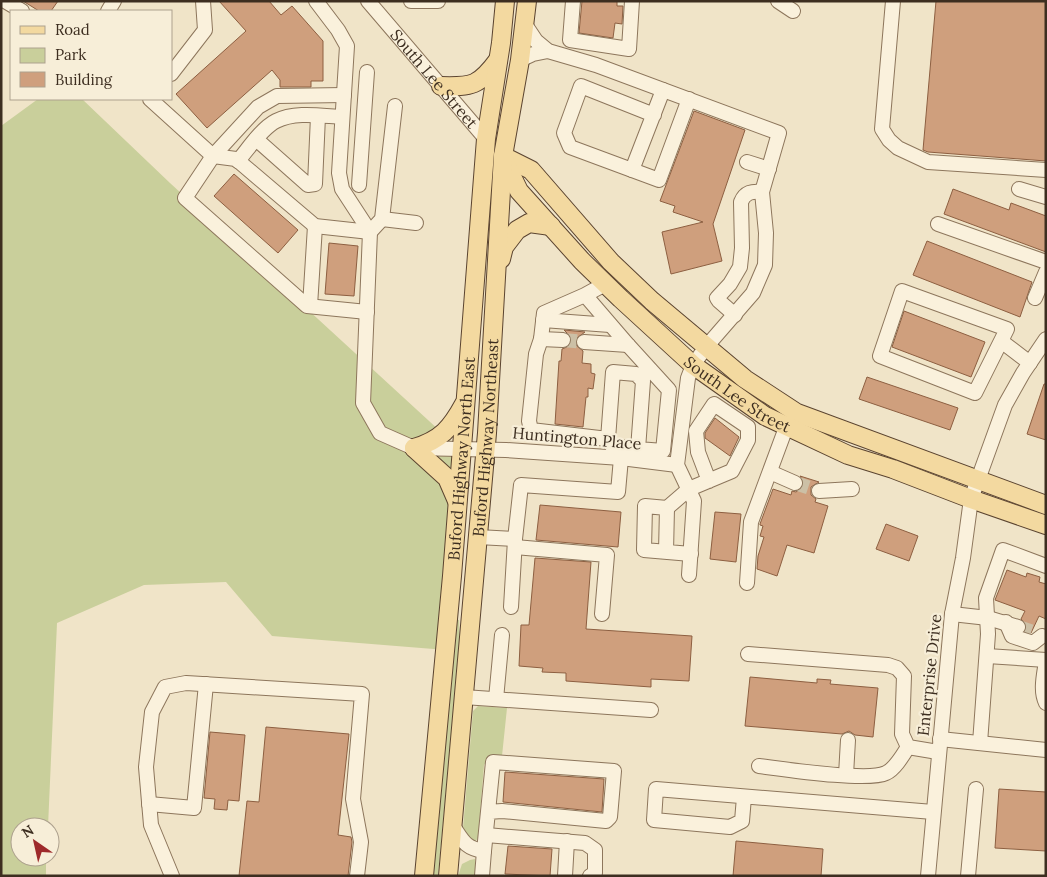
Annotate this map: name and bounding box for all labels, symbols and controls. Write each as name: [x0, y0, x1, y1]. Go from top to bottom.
legend: [10, 10, 172, 100]
text: Road: [55, 20, 90, 39]
street label: South Lee Street: [386, 25, 483, 133]
text: Park: [55, 45, 86, 64]
text: Building: [55, 70, 113, 89]
street label: Buford Highway Northeast: [468, 337, 502, 537]
street label: South Lee Street: [680, 352, 795, 437]
street label: Buford Highway North East: [443, 355, 479, 561]
street label: Huntington Place: [512, 422, 643, 454]
street label: Enterprise Drive: [913, 613, 945, 737]
north arrow: [10, 817, 60, 867]
text: N: [18, 821, 37, 842]

